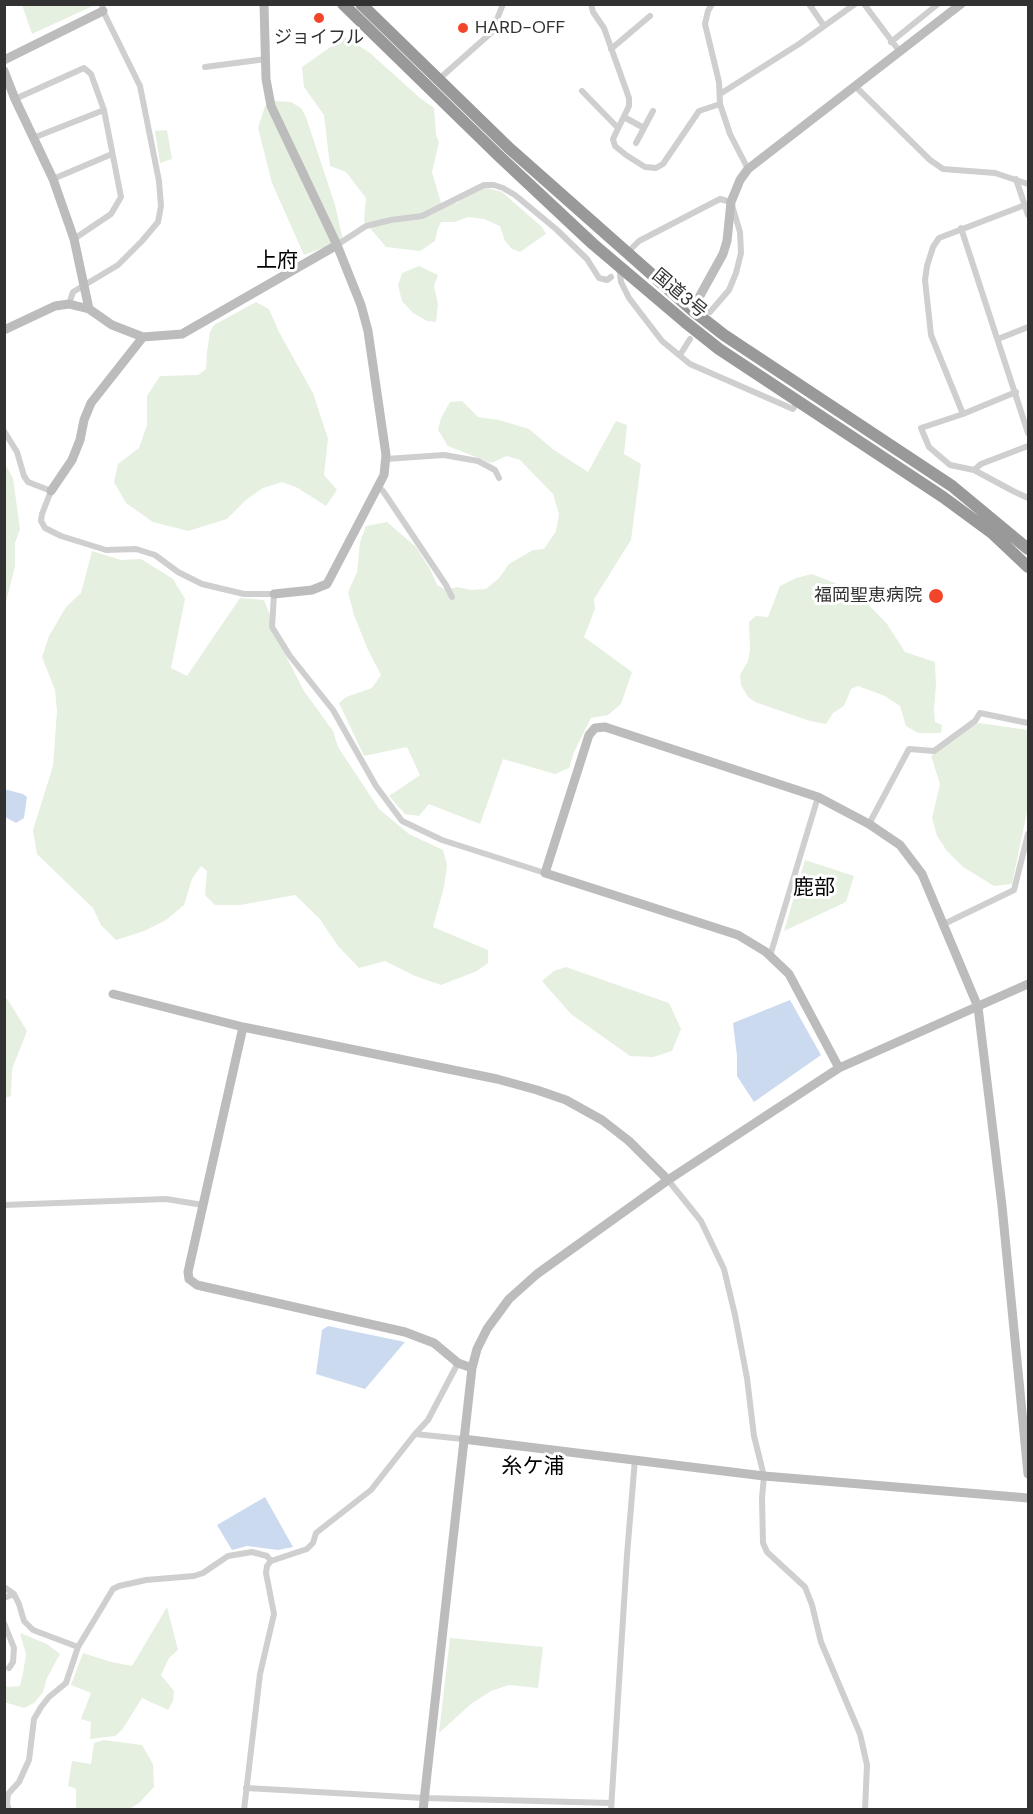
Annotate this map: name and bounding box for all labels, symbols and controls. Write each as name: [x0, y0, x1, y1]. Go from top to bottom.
marker: ジョイフル: [312, 11, 326, 25]
place label: HARD-OFF: [475, 17, 565, 39]
marker: HARD-OFF: [456, 21, 470, 35]
place label: ジョイフル: [274, 27, 364, 49]
district label: 上府: [256, 248, 298, 274]
street label: 国道3号: [647, 265, 711, 323]
place label: 福岡聖恵病院: [814, 585, 922, 607]
marker: 福岡聖恵病院: [927, 587, 945, 605]
district label: 鹿部: [793, 875, 835, 901]
district label: 糸ケ浦: [502, 1454, 564, 1480]

